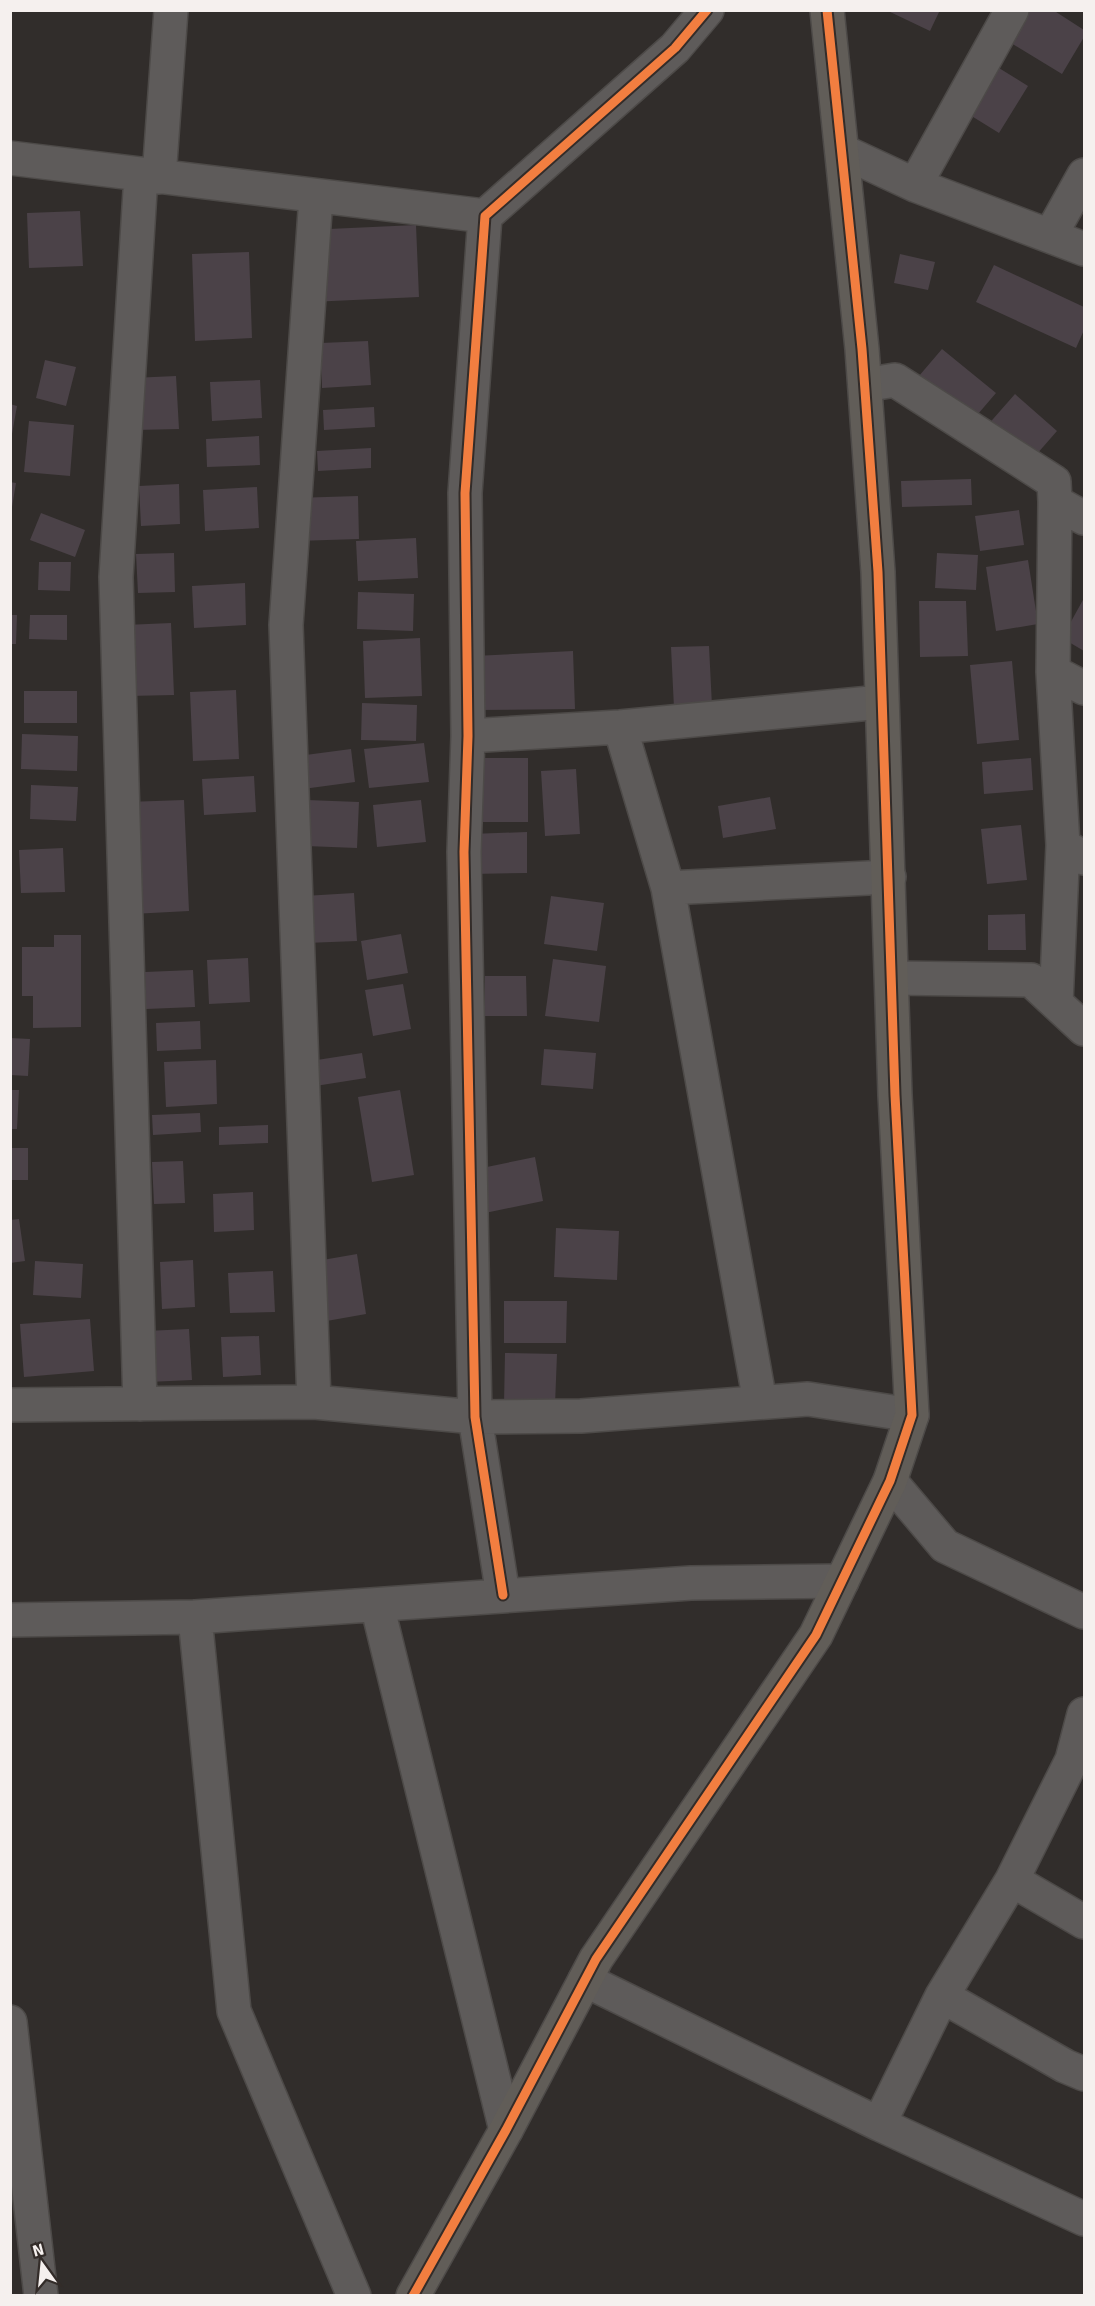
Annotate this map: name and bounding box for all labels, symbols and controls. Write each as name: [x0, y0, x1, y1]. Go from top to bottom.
north arrow: [12, 2234, 72, 2294]
text: N: [30, 2239, 46, 2262]

